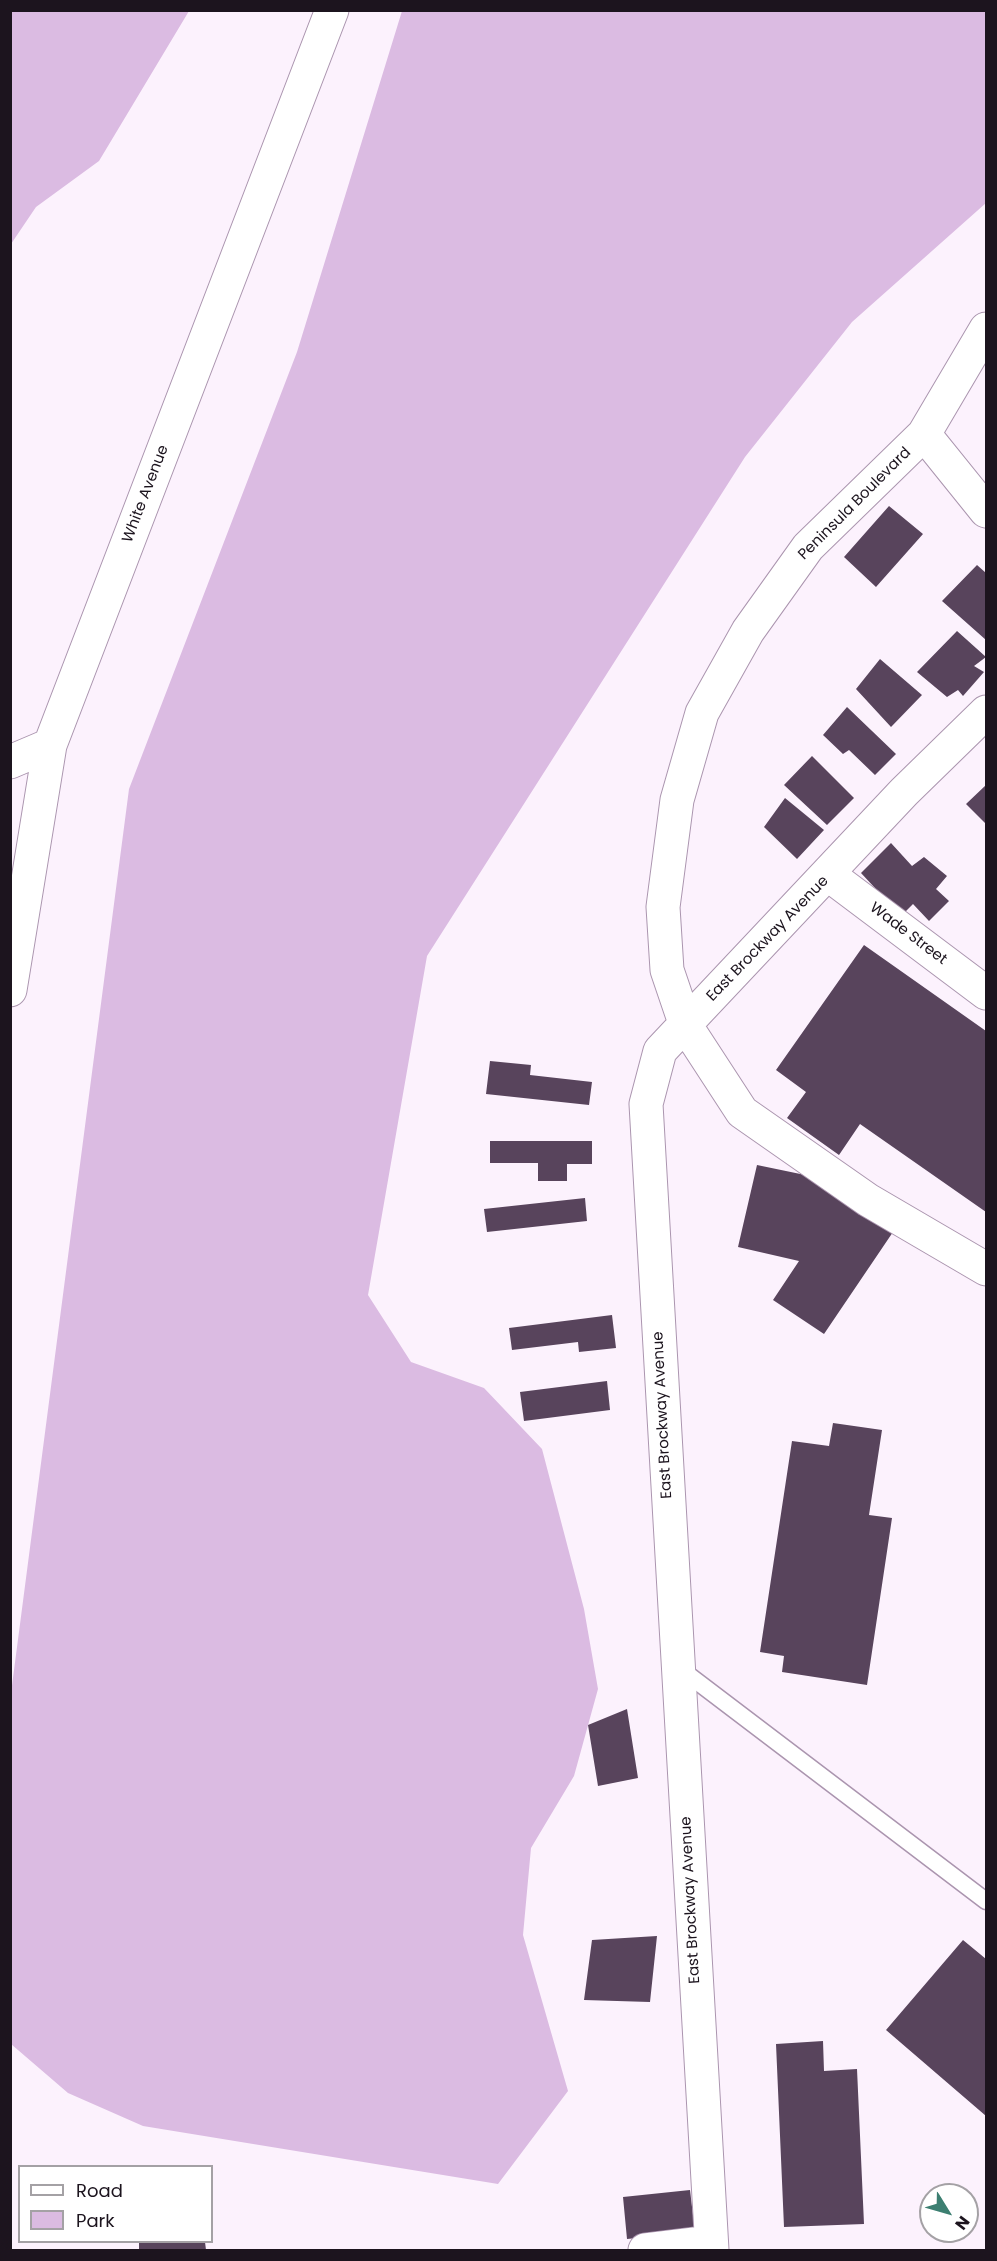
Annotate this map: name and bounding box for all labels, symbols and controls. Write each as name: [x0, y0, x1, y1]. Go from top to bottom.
street label: White Avenue: [119, 443, 173, 545]
street label: Peninsula Boulevard: [795, 444, 915, 564]
street label: East Brockway Avenue: [703, 872, 833, 1006]
street label: Wade Street: [866, 899, 950, 969]
street label: East Brockway Avenue: [650, 1331, 676, 1499]
street label: East Brockway Avenue: [678, 1816, 704, 1984]
legend: [18, 2165, 213, 2243]
text: Road: [76, 2178, 123, 2203]
north arrow: [919, 2183, 979, 2243]
text: Park: [76, 2208, 115, 2233]
text: N: [949, 2211, 975, 2235]

